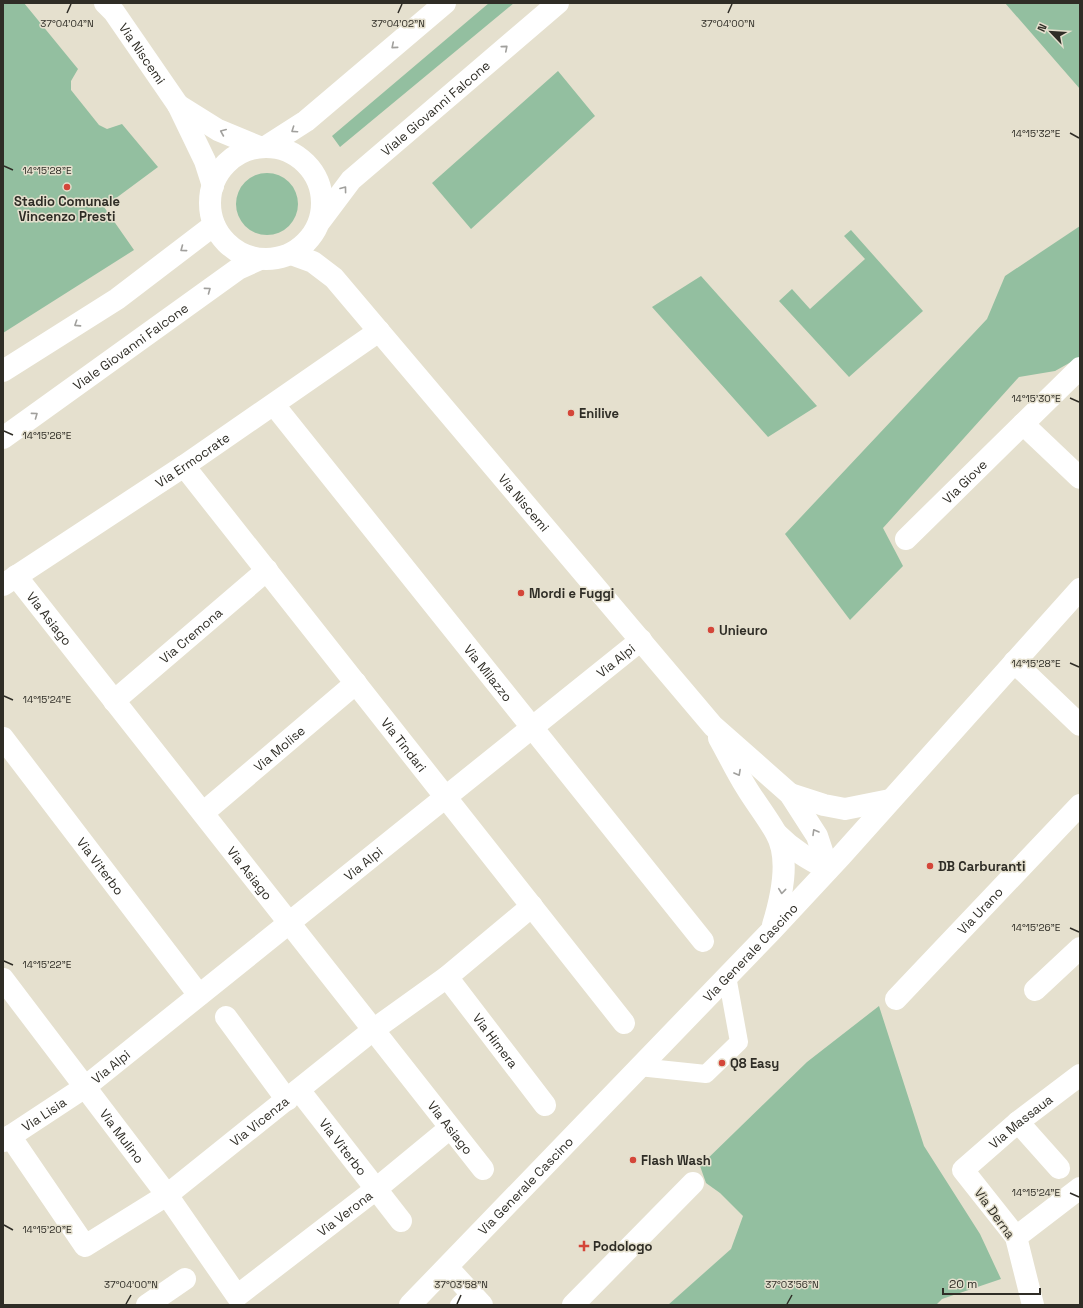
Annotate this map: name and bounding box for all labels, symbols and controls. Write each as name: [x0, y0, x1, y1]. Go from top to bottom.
north arrow: [1031, 12, 1071, 52]
text: 37°04'04"N: [40, 17, 94, 30]
text: 37°04'02"N: [371, 17, 425, 30]
text: 37°04'00"N: [701, 17, 755, 30]
street label: Via Niscemi: [115, 20, 169, 88]
text: N: [1034, 21, 1050, 34]
one-way arrow: [391, 42, 399, 49]
one-way arrow: [500, 45, 508, 52]
street label: Viale Giovanni Falcone: [378, 57, 494, 160]
one-way arrow: [291, 125, 298, 132]
text: 14°15'32"E: [1012, 127, 1061, 140]
one-way arrow: [219, 129, 227, 137]
text: 14°15'28"E: [22, 164, 72, 177]
marker: Stadio Comunale Vincenzo Presti: [62, 182, 72, 192]
one-way arrow: [339, 186, 346, 193]
place label: Stadio Comunale Vincenzo Presti: [14, 193, 120, 225]
one-way arrow: [181, 244, 188, 251]
one-way arrow: [204, 288, 211, 295]
street label: Viale Giovanni Falcone: [70, 299, 192, 394]
one-way arrow: [74, 319, 81, 327]
text: 14°15'30"E: [1011, 392, 1061, 405]
place label: Enilive: [579, 405, 619, 422]
marker: Enilive: [566, 408, 576, 418]
one-way arrow: [30, 413, 37, 420]
text: 14°15'26"E: [23, 429, 72, 442]
street label: Via Ermocrate: [152, 429, 233, 492]
street label: Via Giove: [939, 456, 991, 508]
street label: Via Niscemi: [494, 470, 553, 535]
place label: Mordi e Fuggi: [529, 585, 614, 602]
street label: Via Asiago: [23, 588, 75, 649]
marker: Mordi e Fuggi: [516, 588, 526, 598]
street label: Via Cremona: [156, 604, 226, 667]
place label: Unieuro: [719, 622, 768, 639]
marker: Unieuro: [706, 625, 716, 635]
street label: Via Alpi: [593, 640, 639, 681]
street label: Via Milazzo: [460, 641, 516, 705]
text: 14°15'28"E: [1011, 657, 1061, 670]
text: 14°15'24"E: [23, 693, 72, 706]
street label: Via Tindari: [377, 714, 430, 775]
street label: Via Molise: [250, 722, 309, 775]
one-way arrow: [734, 769, 741, 776]
one-way arrow: [812, 829, 819, 836]
street label: Via Viterbo: [73, 834, 128, 898]
street label: Via Asiago: [223, 843, 276, 904]
street label: Via Alpi: [341, 843, 386, 884]
place label: DB Carburanti: [938, 858, 1025, 875]
marker: DB Carburanti: [925, 861, 935, 871]
street label: Via Urano: [954, 884, 1007, 938]
one-way arrow: [778, 888, 787, 894]
street label: Via Generale Cascino: [699, 900, 802, 1006]
text: 14°15'26"E: [1012, 921, 1061, 934]
text: 14°15'22"E: [23, 958, 72, 971]
street label: Via Himera: [469, 1010, 522, 1072]
street label: Via Alpi: [88, 1046, 134, 1088]
place label: Q8 Easy: [730, 1055, 779, 1072]
marker: Q8 Easy: [717, 1058, 727, 1068]
street label: Via Massaua: [986, 1090, 1057, 1153]
street label: Via Vicenza: [227, 1092, 293, 1150]
street label: Via Lisia: [19, 1093, 70, 1135]
street label: Via Asiago: [423, 1097, 476, 1158]
street label: Via Mulino: [96, 1106, 148, 1167]
street label: Via Viterbo: [315, 1115, 370, 1179]
street label: Via Generale Cascino: [474, 1133, 577, 1239]
place label: Flash Wash: [641, 1152, 711, 1169]
marker: Flash Wash: [628, 1155, 638, 1165]
street label: Via Derna: [970, 1185, 1019, 1242]
text: 14°15'24"E: [1012, 1186, 1061, 1199]
street label: Via Verona: [314, 1187, 376, 1240]
text: 14°15'20"E: [22, 1223, 72, 1236]
place label: Podologo: [593, 1238, 653, 1255]
marker: Podologo: [578, 1240, 590, 1252]
scale bar: [943, 1270, 1040, 1296]
text: 20 m: [949, 1276, 977, 1292]
text: 37°04'00"N: [104, 1278, 158, 1291]
text: 37°03'58"N: [434, 1278, 488, 1291]
text: 37°03'56"N: [765, 1278, 819, 1291]

